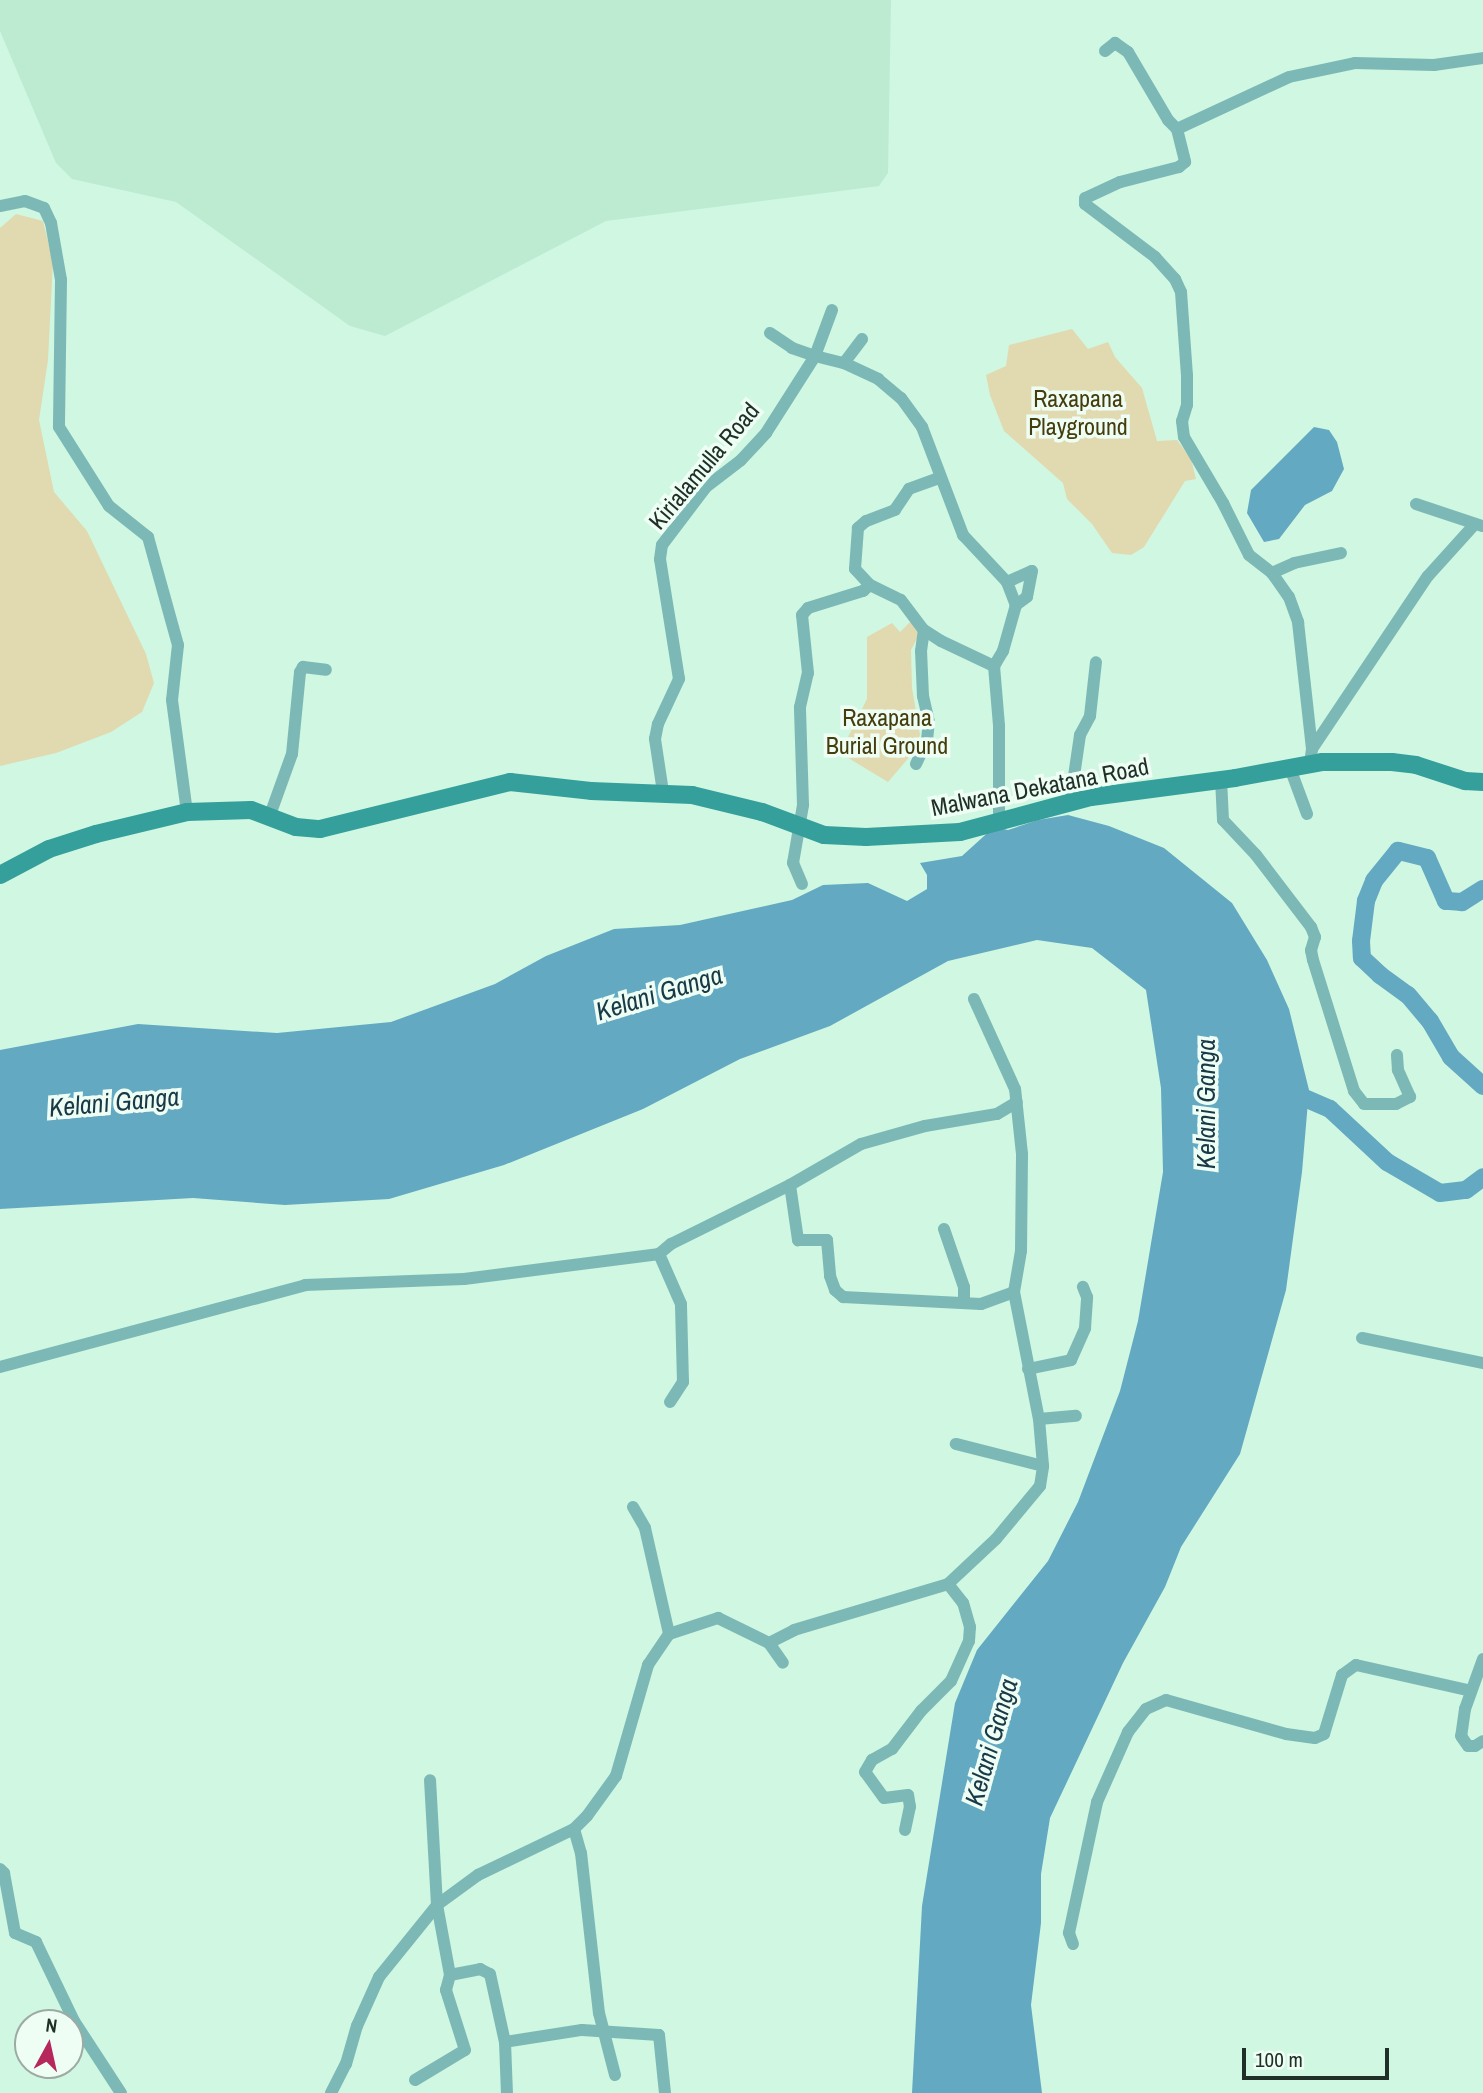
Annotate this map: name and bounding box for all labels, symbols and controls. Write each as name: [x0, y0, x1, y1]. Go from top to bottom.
park label: Raxapana Playground: [1028, 385, 1128, 441]
street label: Kirialamulla Road: [643, 397, 765, 535]
park label: Raxapana Burial Ground: [826, 704, 948, 760]
street label: Malwana Dekatana Road: [929, 752, 1151, 822]
water label: Kelani Ganga: [592, 959, 726, 1027]
water label: Kelani Ganga: [1190, 1039, 1222, 1169]
water label: Kelani Ganga: [48, 1081, 180, 1123]
water label: Kelani Ganga: [958, 1675, 1024, 1809]
north arrow: [14, 2009, 84, 2079]
text: N: [44, 2012, 59, 2039]
scale bar: [1245, 2034, 1392, 2078]
text: 100 m: [1255, 2045, 1303, 2074]

